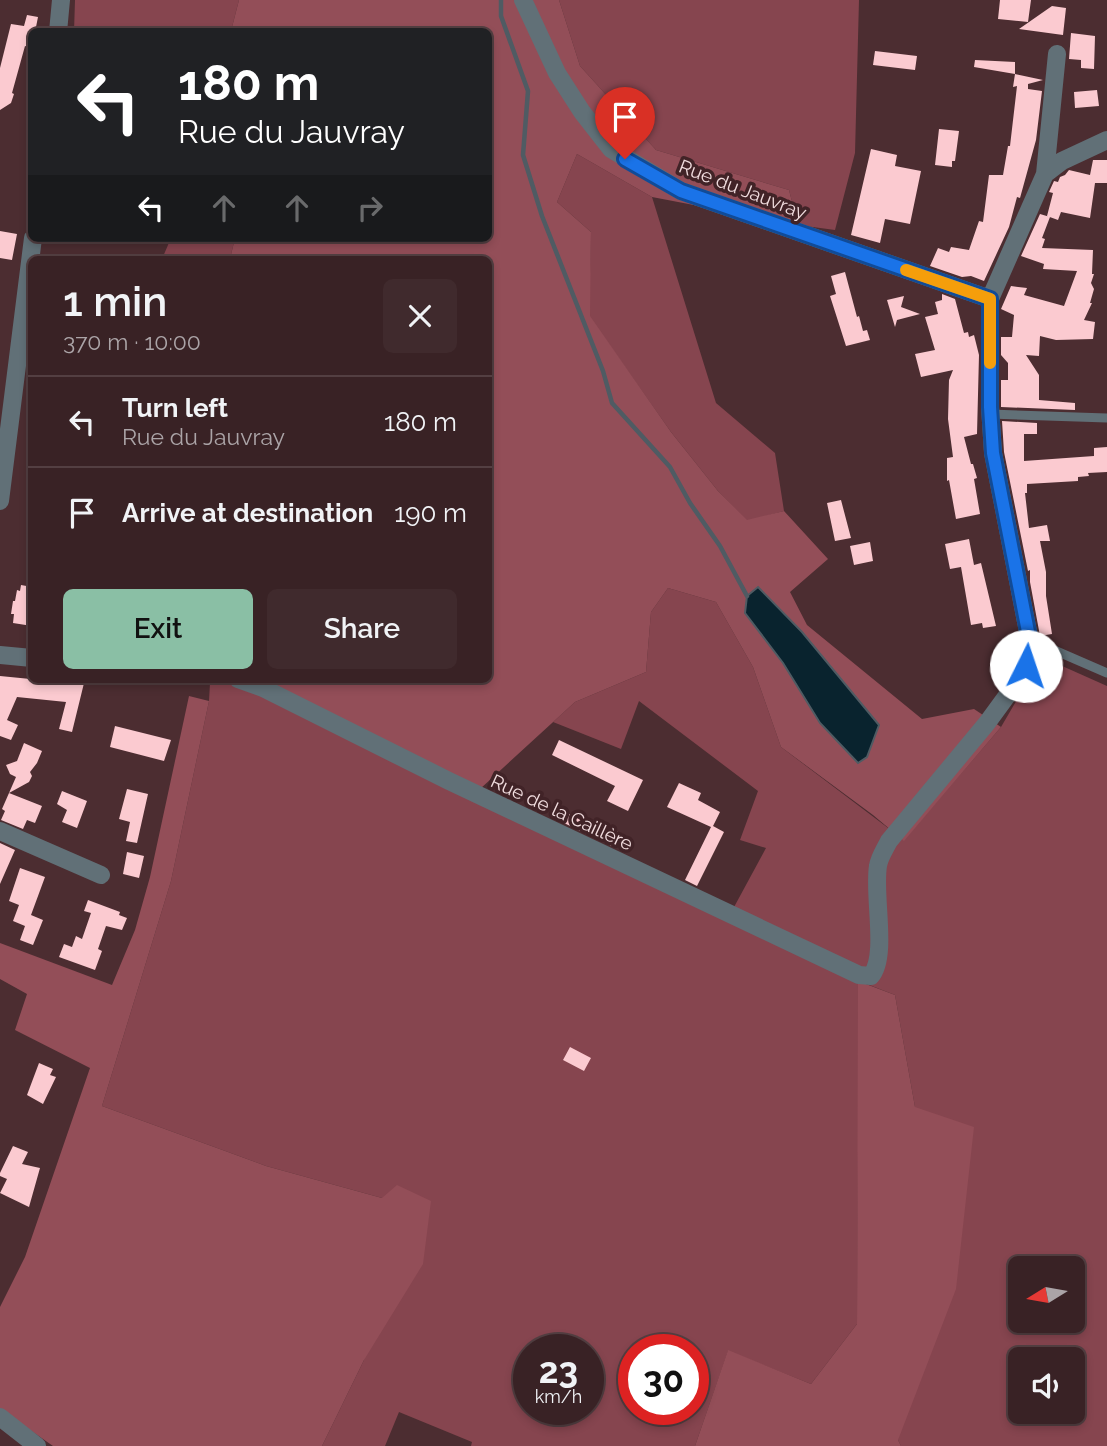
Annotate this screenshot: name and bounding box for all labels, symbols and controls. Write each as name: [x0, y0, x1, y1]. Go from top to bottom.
text: 180 m: [178, 54, 319, 111]
icon: left: [63, 56, 154, 147]
pin: [595, 87, 655, 159]
icon: arrive: [606, 98, 644, 136]
text: Rue du Jauvray: [178, 113, 405, 150]
street label: Rue du Jauvray: [676, 155, 810, 223]
icon: left: [132, 189, 170, 227]
icon: ahead: [205, 189, 243, 227]
icon: ahead: [278, 189, 316, 227]
icon: right: [351, 189, 389, 227]
text: 1 min: [63, 277, 167, 326]
button: close: [383, 279, 457, 353]
text: 370 m · 10:00: [63, 328, 201, 355]
text: Turn left: [122, 393, 228, 423]
icon: left: [63, 403, 101, 441]
text: 180 m: [384, 407, 457, 437]
text: Rue du Jauvray: [122, 423, 285, 450]
icon: arrive: [63, 494, 101, 532]
text: Arrive at destination: [122, 498, 373, 528]
text: 190 m: [394, 498, 467, 528]
button: Exit: [63, 589, 253, 669]
button: Share: [267, 589, 457, 669]
position arrow: [989, 629, 1063, 703]
street label: Rue de la Caillère: [487, 769, 637, 855]
north arrow: [1008, 1256, 1085, 1334]
map controls: [1008, 1256, 1085, 1424]
speed limit sign: 30: [618, 1334, 709, 1425]
button: sound: [1008, 1347, 1085, 1424]
text: 23: [539, 1350, 578, 1391]
text: km/h: [535, 1386, 582, 1407]

